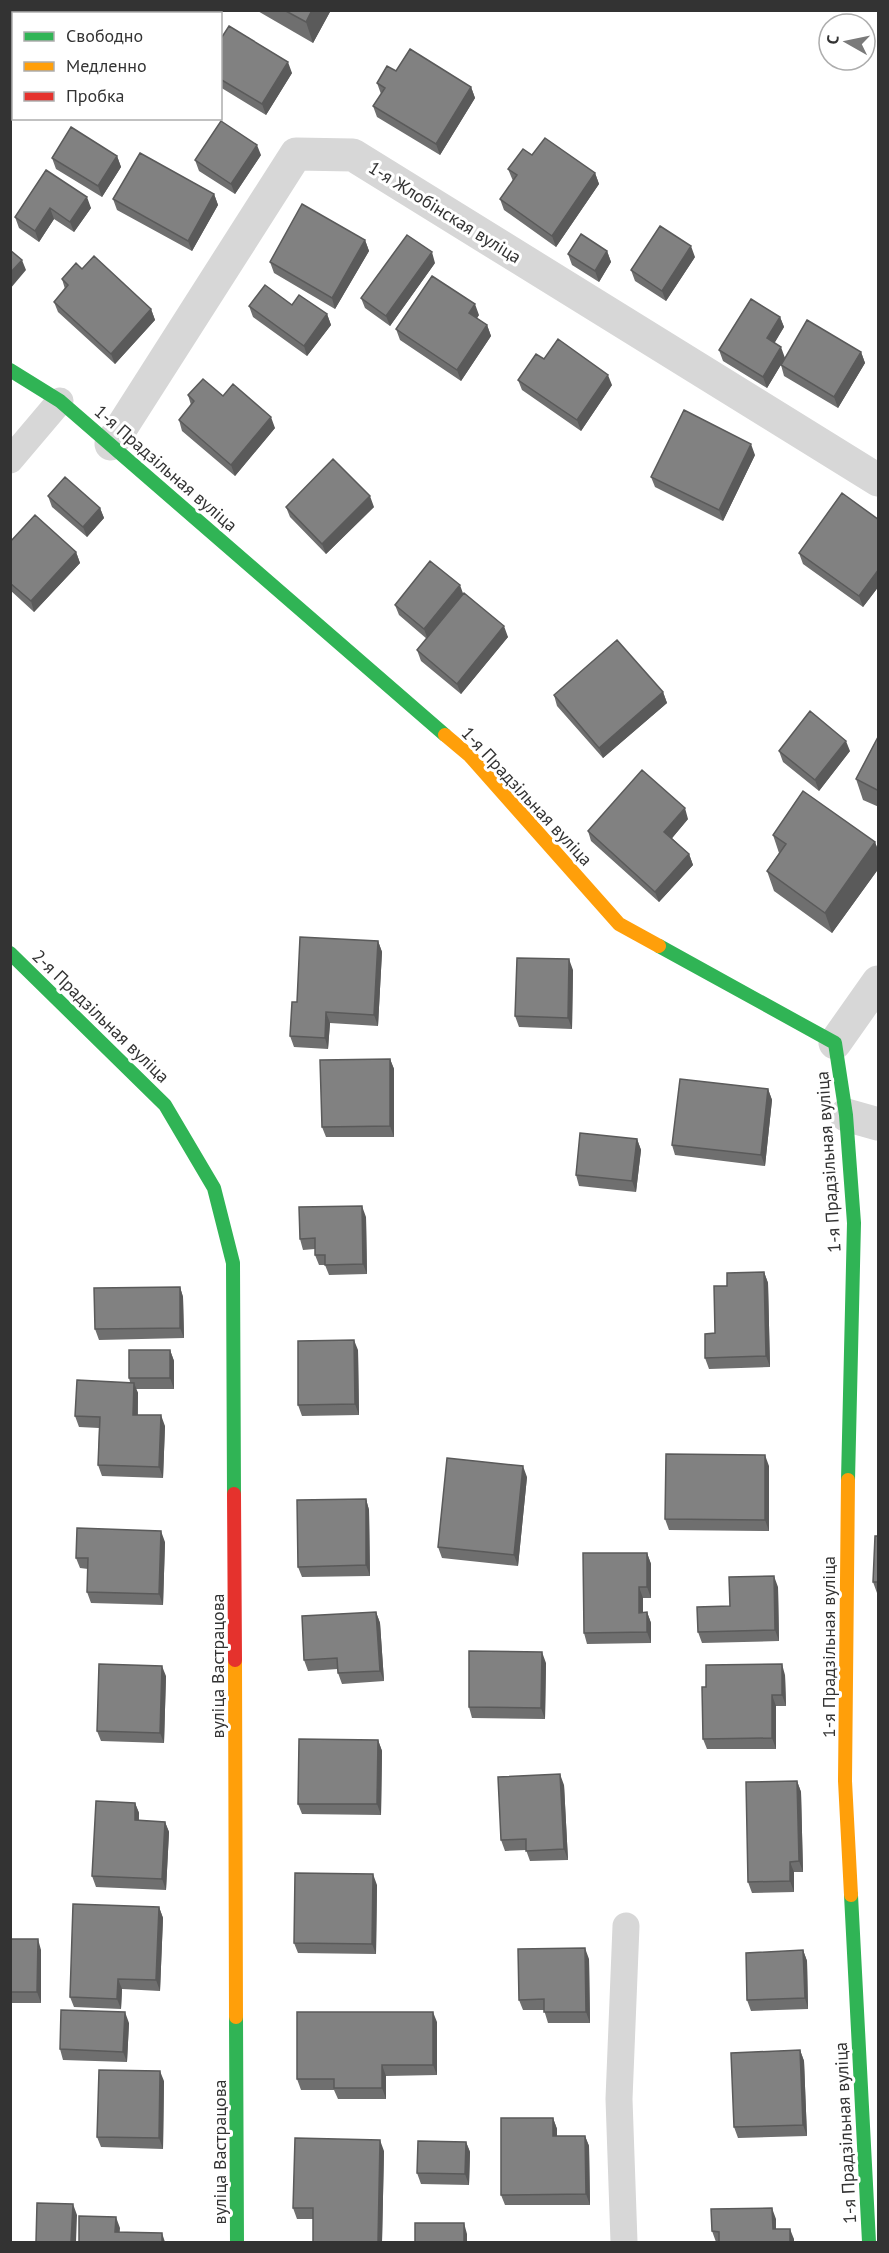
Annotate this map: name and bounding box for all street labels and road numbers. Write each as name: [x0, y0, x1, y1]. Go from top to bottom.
street label: 1-я Жлобінская вуліца: [364, 156, 526, 268]
street label: 1-я Прадзільная вуліца: [90, 400, 242, 536]
street label: 1-я Прадзільная вуліца: [457, 722, 597, 870]
street label: 2-я Прадзільная вуліца: [28, 945, 174, 1087]
street label: 1-я Прадзільная вуліца: [810, 1070, 846, 1254]
street label: 1-я Прадзільная вуліца: [817, 1556, 840, 1738]
street label: вуліца Вастрацова: [206, 1593, 229, 1739]
street label: 1-я Прадзільная вуліца: [829, 2042, 861, 2224]
street label: вуліца Вастрацова: [208, 2079, 231, 2225]

